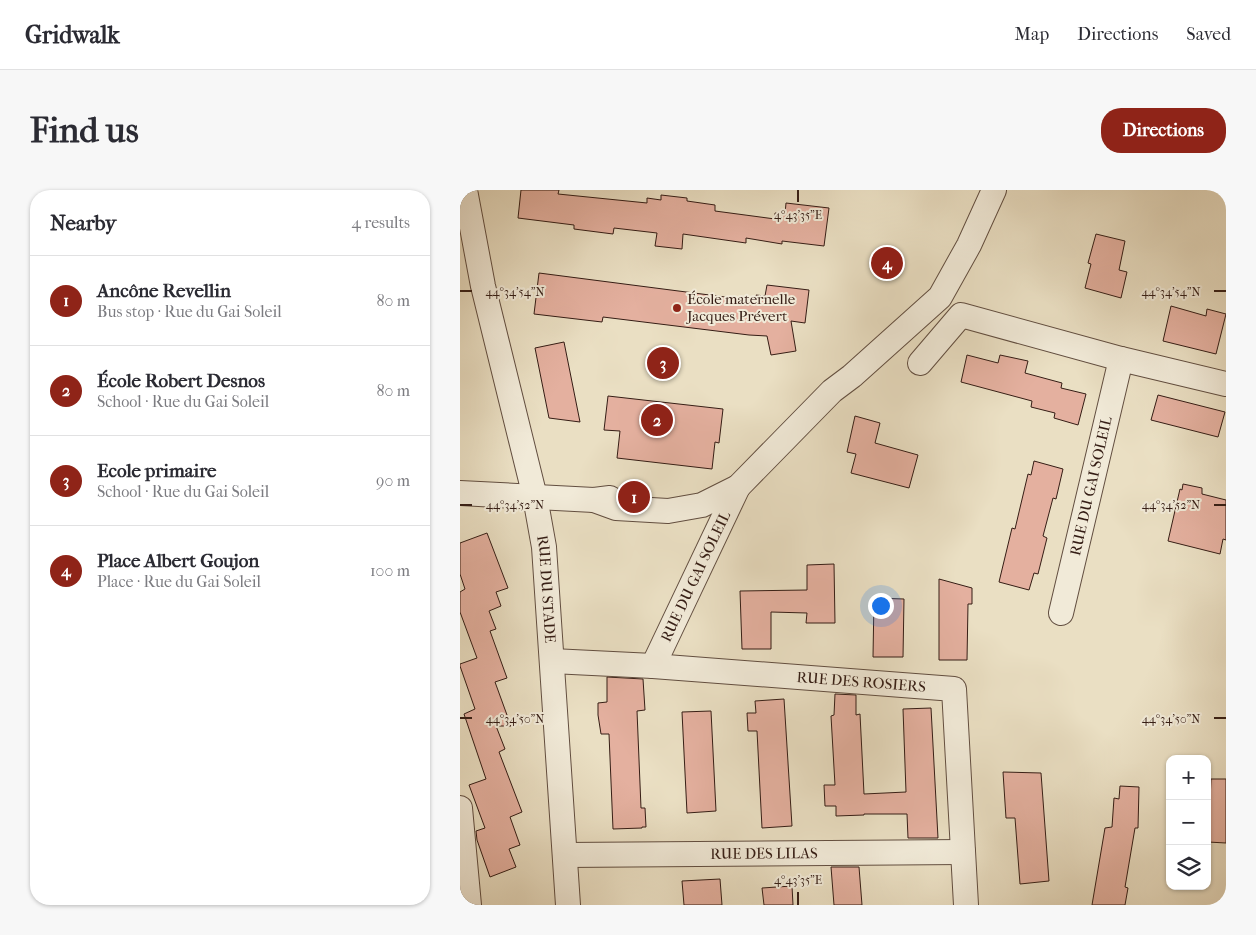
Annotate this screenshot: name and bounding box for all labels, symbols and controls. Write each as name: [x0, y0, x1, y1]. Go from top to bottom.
text: Gridwalk: [25, 21, 120, 49]
text: Map: [1015, 24, 1049, 45]
text: Directions: [1077, 24, 1158, 45]
text: Saved: [1186, 24, 1231, 45]
button: Directions: [1101, 108, 1226, 153]
text: Find us: [30, 110, 139, 151]
text: 4°43'35"E: [774, 208, 822, 222]
text: Nearby: [50, 211, 116, 235]
text: 4 results: [352, 213, 410, 232]
pin: 4: [871, 244, 903, 282]
text: Ancône Revellin: [97, 280, 231, 302]
text: 44°34'54"N: [485, 285, 545, 299]
text: 44°34'54"N: [1141, 285, 1201, 299]
place label: École maternelle Jacques Prévert: [686, 290, 796, 325]
text: 1: [63, 291, 69, 310]
text: 80 m: [376, 291, 410, 310]
text: Bus stop · Rue du Gai Soleil: [97, 302, 282, 321]
marker: École maternelle Jacques Prévert: [671, 302, 683, 314]
pin: 3: [647, 344, 679, 382]
text: École Robert Desnos: [97, 370, 265, 392]
text: 2: [62, 381, 70, 400]
text: 80 m: [376, 381, 410, 400]
text: School · Rue du Gai Soleil: [97, 392, 269, 411]
pin: 2: [641, 401, 673, 439]
street label: RUE DU GAI SOLEIL: [1066, 415, 1116, 557]
text: Ecole primaire: [97, 460, 217, 482]
text: 3: [63, 471, 69, 490]
text: 90 m: [376, 471, 410, 490]
pin: 1: [618, 478, 650, 516]
text: School · Rue du Gai Soleil: [97, 482, 269, 501]
text: 44°34'52"N: [486, 498, 544, 512]
text: 44°34'52"N: [1142, 498, 1200, 512]
street label: RUE DU GAI SOLEIL: [657, 508, 734, 645]
street label: RUE DU STADE: [533, 534, 559, 644]
text: Place Albert Goujon: [97, 550, 259, 572]
text: 4: [61, 561, 71, 580]
text: 100 m: [370, 561, 410, 580]
text: Place · Rue du Gai Soleil: [97, 572, 261, 591]
your location: [868, 593, 894, 619]
street label: RUE DES ROSIERS: [796, 668, 927, 696]
text: 44°34'50"N: [486, 712, 544, 726]
text: 44°34'50"N: [1142, 712, 1200, 726]
map controls: [1166, 755, 1211, 890]
button: +: [1166, 755, 1211, 800]
button: −: [1166, 800, 1211, 845]
street label: RUE DES LILAS: [710, 844, 818, 863]
button: layers: [1166, 845, 1211, 890]
text: 4°43'35"E: [774, 873, 822, 887]

